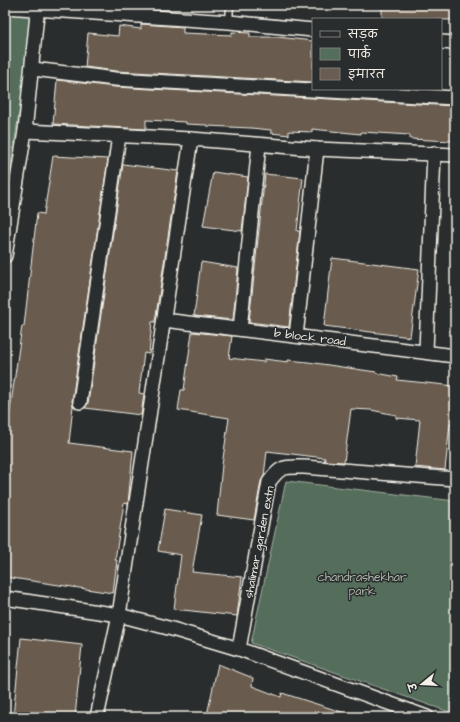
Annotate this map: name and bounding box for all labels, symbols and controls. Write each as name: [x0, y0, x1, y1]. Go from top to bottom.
legend: [312, 18, 442, 90]
text: सड़क: [347, 26, 379, 43]
text: पार्क: [347, 44, 372, 63]
text: इमारत: [348, 66, 386, 83]
street label: b block road: [273, 325, 347, 350]
street label: shalimar garden extn: [240, 485, 280, 600]
park label: chandrashekhar park: [317, 569, 407, 600]
north arrow: [402, 664, 442, 704]
text: उ: [404, 680, 422, 694]

